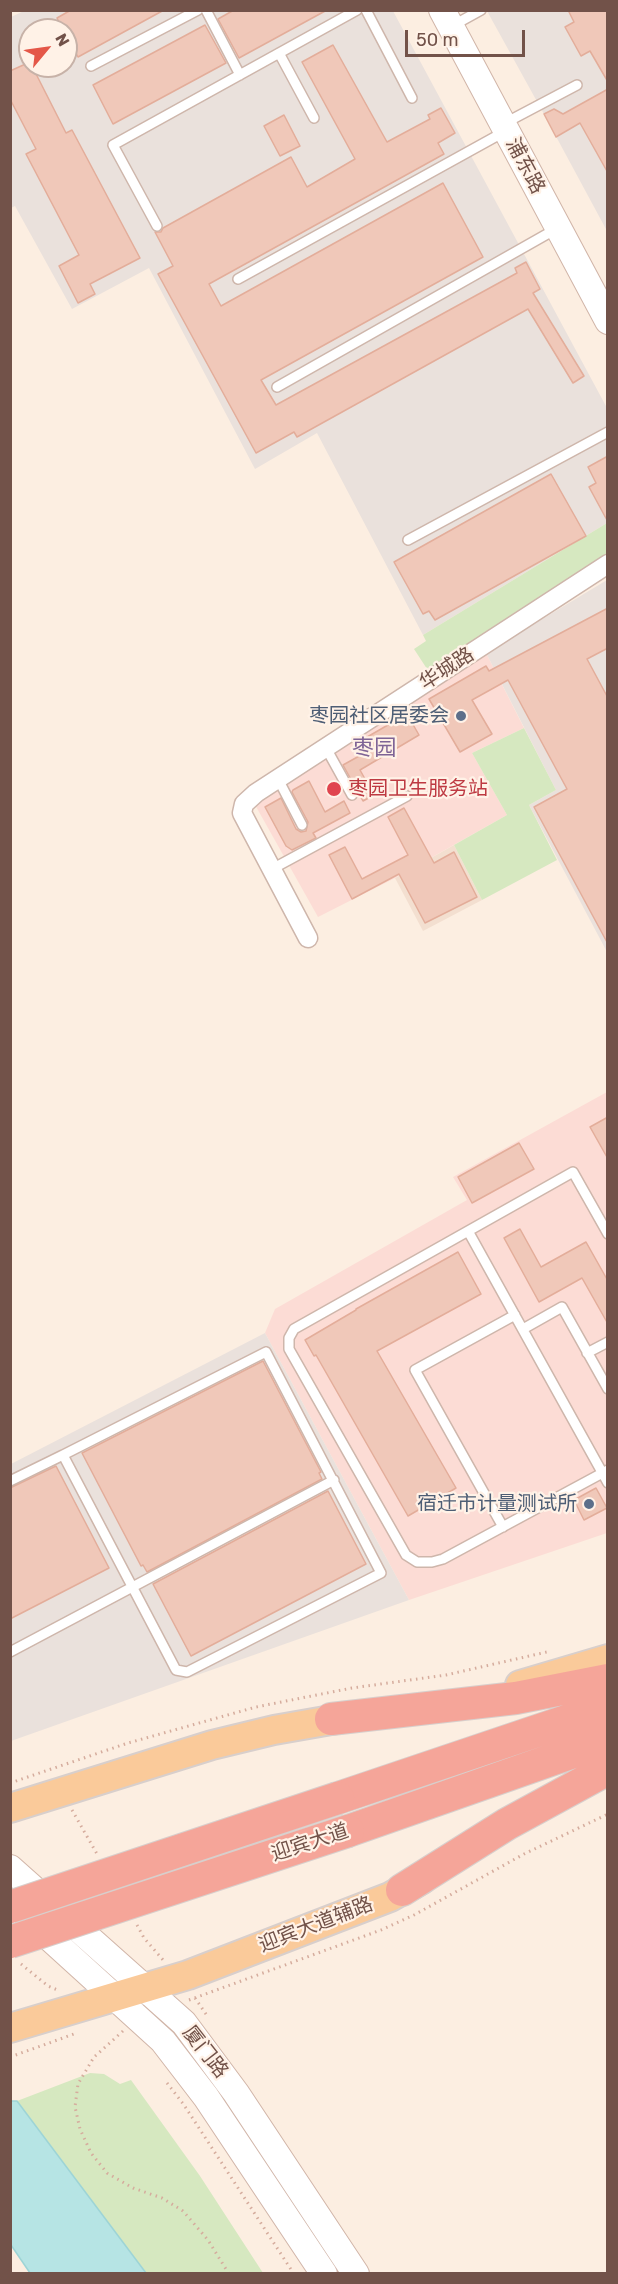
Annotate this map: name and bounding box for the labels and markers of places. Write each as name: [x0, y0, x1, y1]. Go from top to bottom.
place label: 枣园社区居委会: [309, 704, 449, 728]
marker: 枣园社区居委会: [454, 709, 468, 723]
place label: 枣园卫生服务站: [348, 777, 488, 801]
marker: 枣园卫生服务站: [325, 780, 343, 798]
place label: 宿迁市计量测试所: [417, 1492, 577, 1516]
marker: 宿迁市计量测试所: [582, 1497, 596, 1511]

